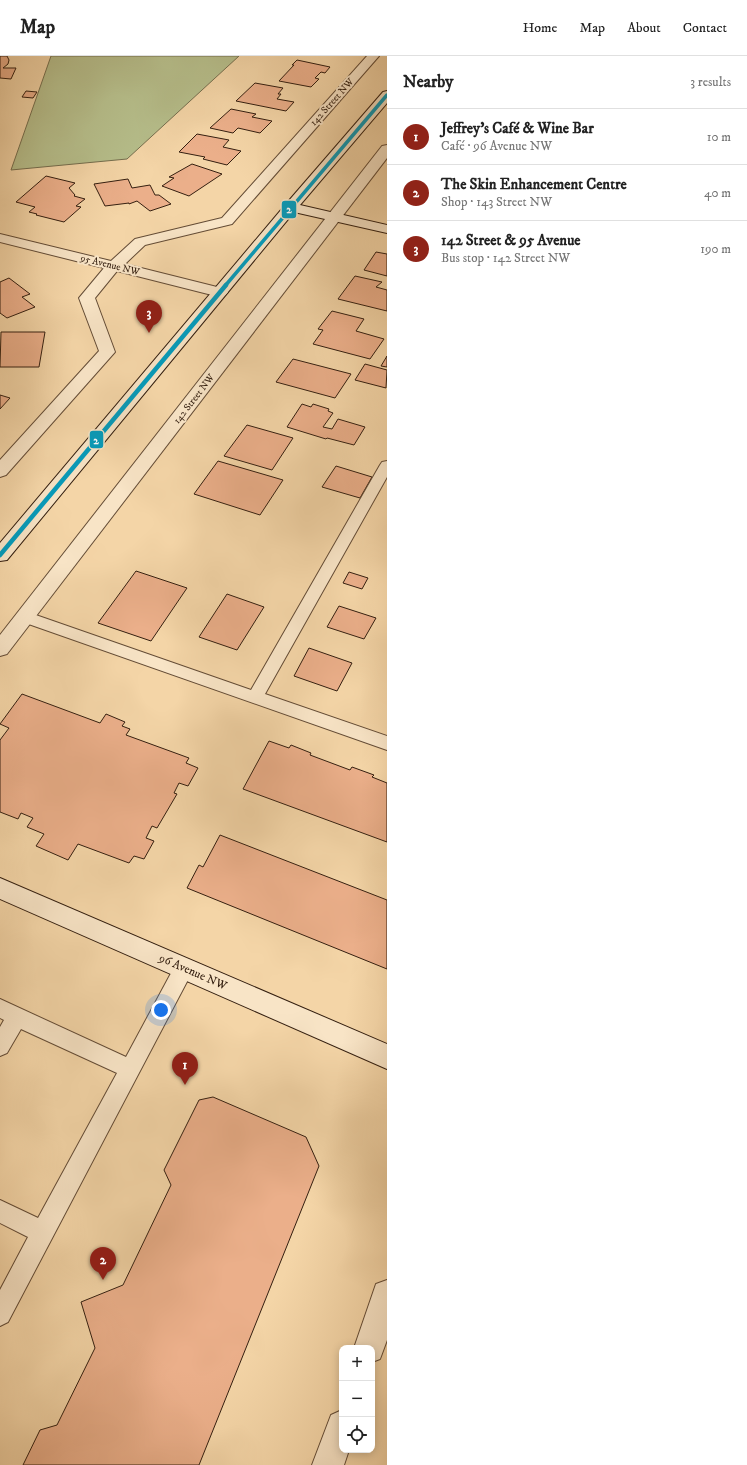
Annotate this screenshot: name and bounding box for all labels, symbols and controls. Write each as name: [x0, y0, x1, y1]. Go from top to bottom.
text: Map: [20, 16, 55, 39]
text: Home: [523, 19, 557, 37]
text: Map: [579, 19, 605, 37]
text: About: [627, 19, 661, 37]
text: Contact: [683, 19, 727, 37]
text: Nearby: [403, 71, 453, 93]
text: 3 results: [690, 74, 731, 90]
street label: 142 Street NW: [308, 75, 357, 128]
text: Jeffrey's Café & Wine Bar: [441, 119, 594, 138]
text: 1: [414, 129, 418, 145]
text: 10 m: [707, 129, 731, 145]
text: Café · 96 Avenue NW: [441, 138, 552, 154]
text: The Skin Enhancement Centre: [441, 175, 627, 194]
text: 2: [413, 185, 419, 201]
text: 40 m: [704, 185, 731, 201]
text: Shop · 143 Street NW: [441, 194, 552, 210]
line badge: 2: [281, 200, 297, 219]
text: 2: [286, 203, 292, 217]
text: 142 Street & 95 Avenue: [441, 231, 581, 250]
text: 3: [414, 241, 418, 257]
text: 190 m: [700, 241, 731, 257]
text: Bus stop · 142 Street NW: [441, 250, 570, 266]
street label: 95 Avenue NW: [78, 252, 142, 278]
pin: 3: [136, 300, 162, 333]
street label: 142 Street NW: [171, 371, 218, 426]
line badge: 2: [89, 430, 104, 449]
text: 2: [93, 434, 99, 448]
street label: 96 Avenue NW: [156, 950, 230, 994]
your location: [151, 1000, 171, 1020]
pin: 1: [172, 1052, 198, 1085]
pin: 2: [90, 1247, 116, 1280]
map controls: [339, 1345, 375, 1453]
button: +: [339, 1345, 375, 1381]
button: −: [339, 1381, 375, 1417]
button: locate: [339, 1417, 375, 1453]

